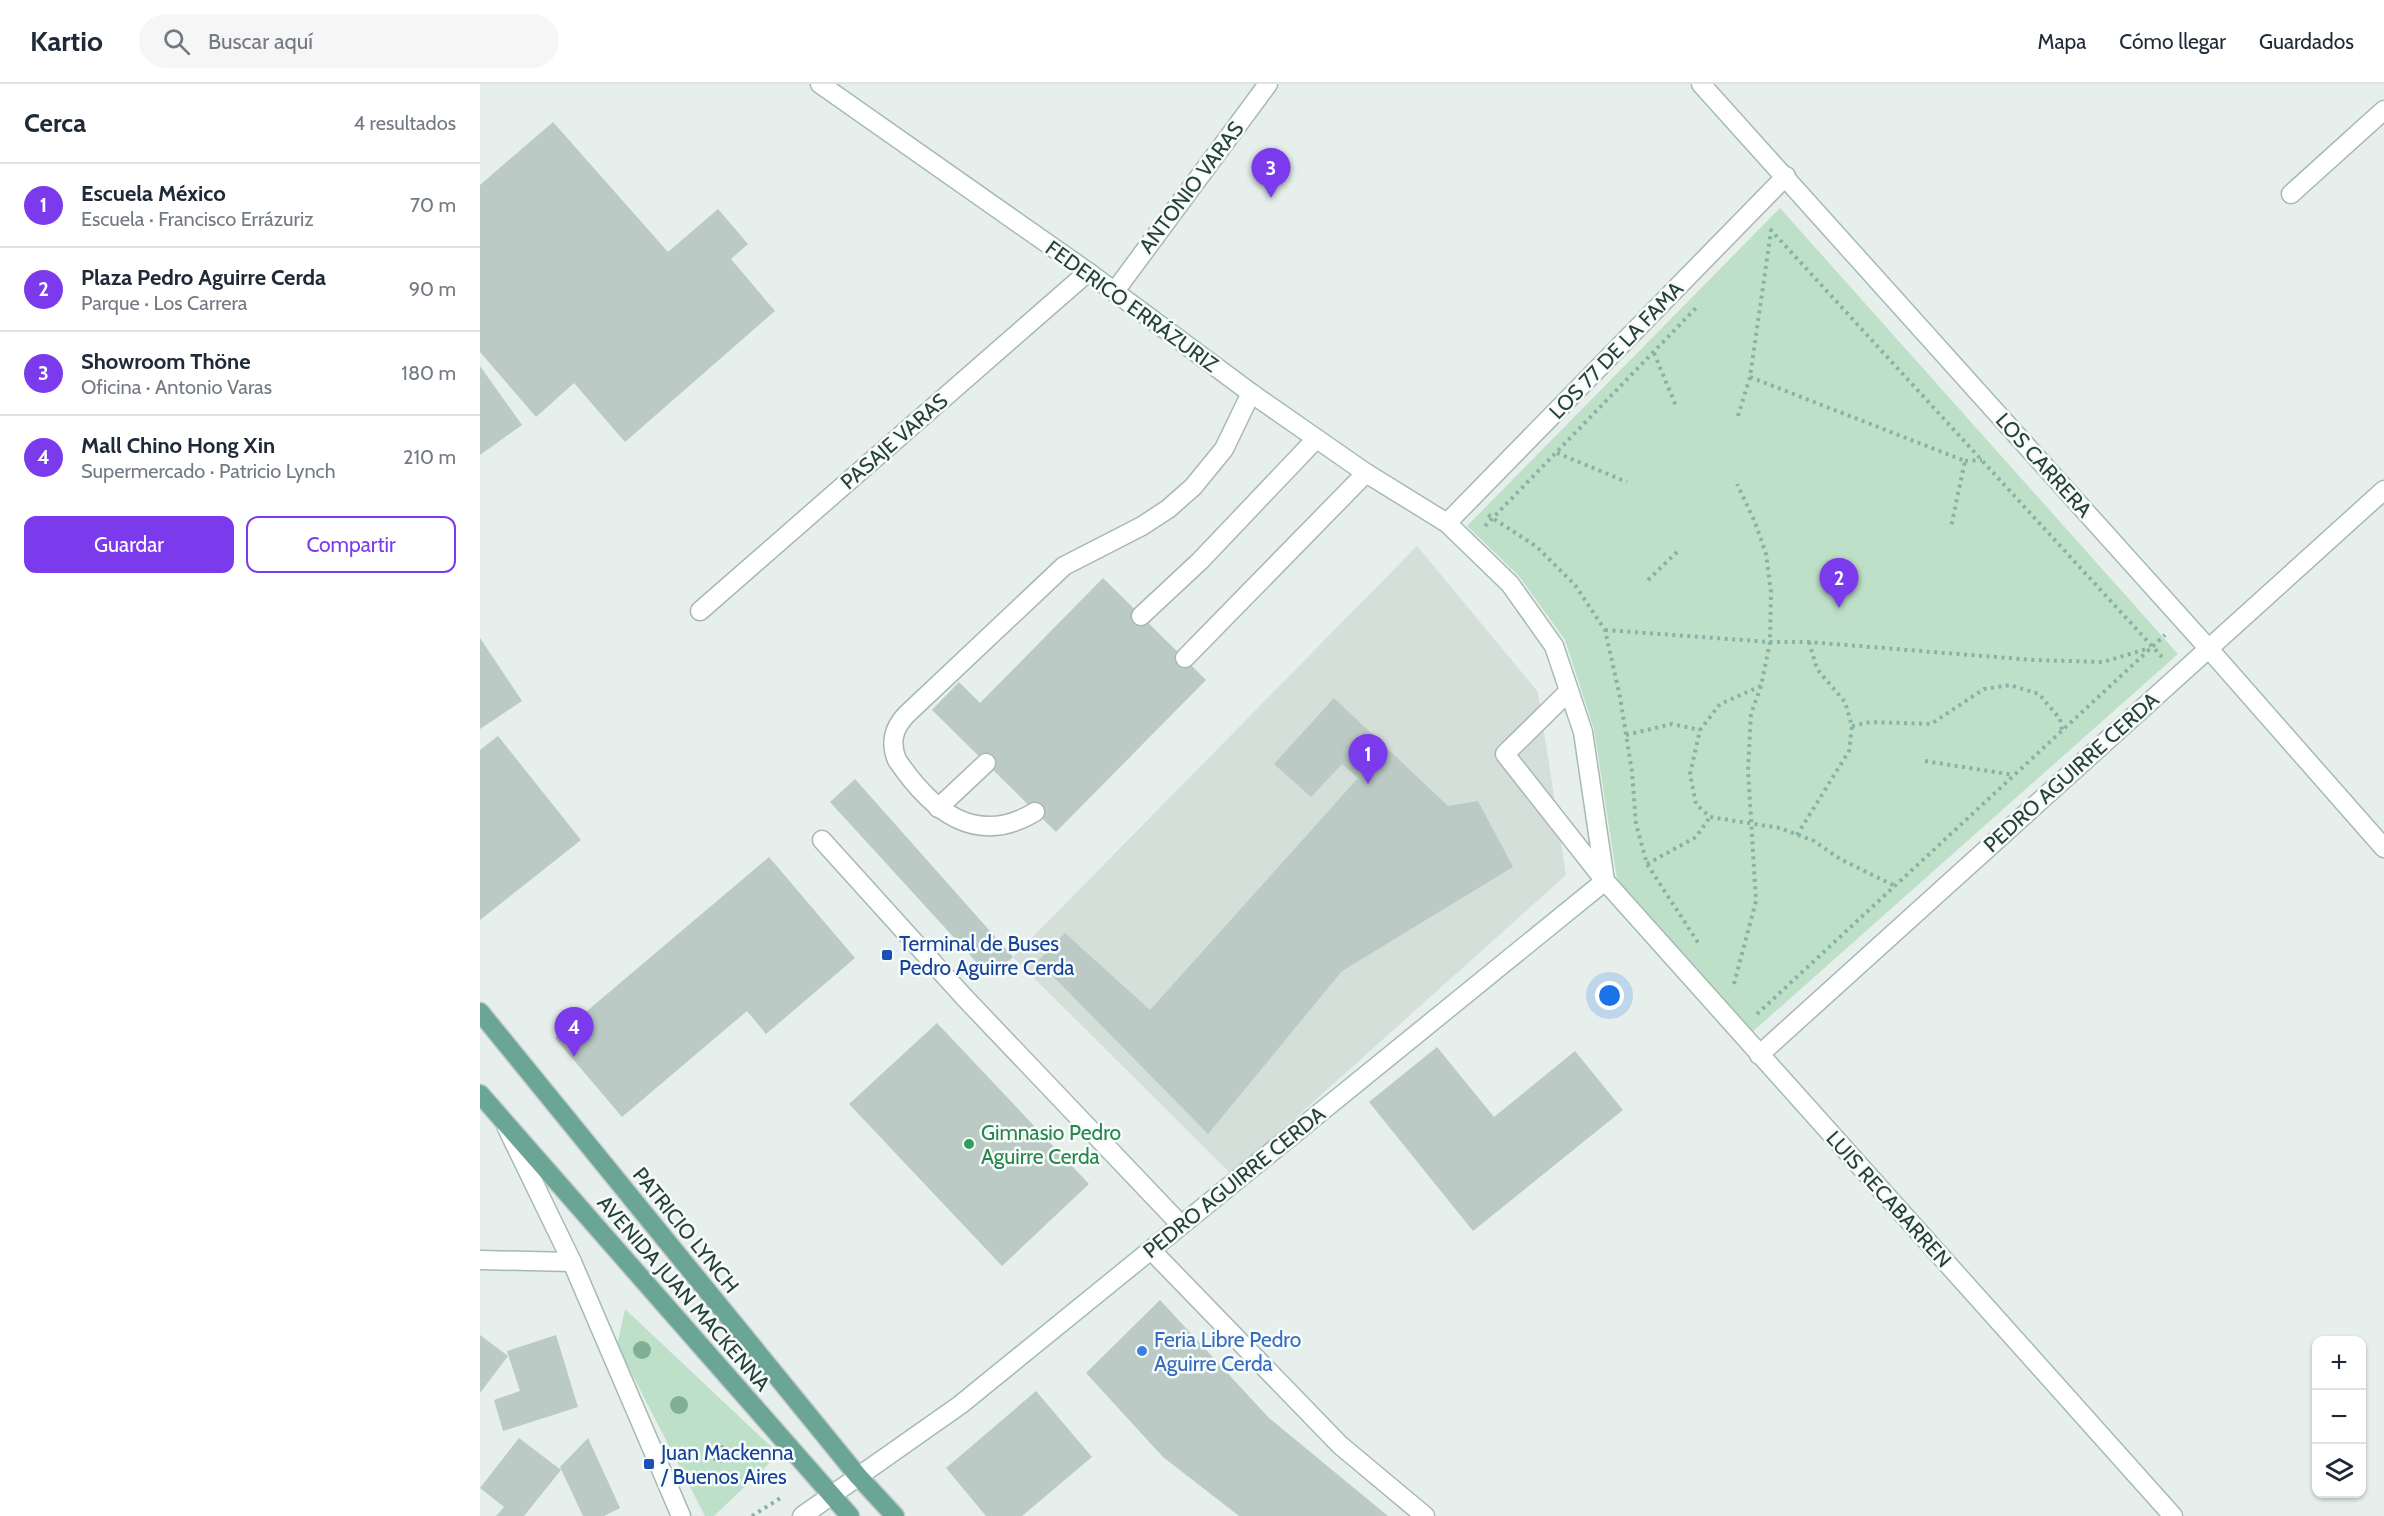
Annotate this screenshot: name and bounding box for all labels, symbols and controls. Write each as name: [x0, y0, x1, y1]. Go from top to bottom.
search box: [139, 14, 559, 68]
text: Kartio: [30, 24, 103, 58]
icon: search: [160, 25, 193, 58]
text: Buscar aquí: [208, 28, 313, 55]
text: Mapa: [2038, 29, 2086, 54]
text: Cómo llegar: [2119, 29, 2226, 54]
text: Guardados: [2259, 29, 2354, 54]
text: Cerca: [24, 107, 86, 139]
text: 4 resultados: [354, 111, 456, 135]
street label: ANTONIO VARAS: [1133, 116, 1249, 258]
pin: 3: [1252, 148, 1290, 198]
text: Escuela México: [81, 180, 226, 207]
text: 1: [40, 193, 47, 217]
text: 70 m: [410, 193, 456, 217]
text: Escuela · Francisco Errázuriz: [81, 207, 314, 231]
street label: FEDERICO ERRÁZURIZ: [1041, 235, 1224, 377]
text: Plaza Pedro Aguirre Cerda: [81, 264, 326, 291]
street label: LOS 77 DE LA FAMA: [1544, 276, 1688, 424]
text: 2: [38, 277, 49, 301]
text: 90 m: [409, 277, 456, 301]
text: Parque · Los Carrera: [81, 291, 247, 315]
text: Showroom Thöne: [81, 348, 251, 375]
text: 3: [38, 361, 49, 385]
text: 180 m: [401, 361, 456, 385]
text: Oficina · Antonio Varas: [81, 375, 272, 399]
street label: PASAJE VARAS: [835, 388, 953, 494]
street label: LOS CARRERA: [1991, 408, 2097, 522]
text: Mall Chino Hong Xin: [81, 432, 275, 459]
text: 4: [37, 445, 50, 469]
text: 210 m: [403, 445, 456, 469]
text: Supermercado · Patricio Lynch: [81, 459, 336, 483]
button: Guardar: [24, 516, 234, 573]
button: Compartir: [246, 516, 456, 573]
pin: 2: [1820, 558, 1858, 608]
street label: PEDRO AGUIRRE CERDA: [1978, 687, 2164, 857]
pin: 1: [1348, 734, 1388, 784]
place label: Terminal de Buses Pedro Aguirre Cerda: [899, 931, 1074, 980]
marker: Terminal de Buses Pedro Aguirre Cerda: [880, 948, 894, 962]
your location: [1595, 981, 1624, 1010]
pin: 4: [554, 1008, 593, 1057]
street label: PEDRO AGUIRRE CERDA: [1138, 1101, 1330, 1263]
place label: Gimnasio Pedro Aguirre Cerda: [981, 1120, 1121, 1169]
street label: LUIS RECABARREN: [1821, 1126, 1957, 1272]
marker: Gimnasio Pedro Aguirre Cerda: [962, 1137, 976, 1151]
street label: PATRICIO LYNCH: [628, 1162, 744, 1298]
street label: AVENIDA JUAN MACKENNA: [592, 1190, 776, 1396]
place label: Feria Libre Pedro Aguirre Cerda: [1154, 1327, 1301, 1376]
map controls: [2312, 1336, 2366, 1498]
button: +: [2312, 1336, 2366, 1390]
marker: Feria Libre Pedro Aguirre Cerda: [1135, 1344, 1149, 1358]
button: −: [2312, 1390, 2366, 1444]
place label: Juan Mackenna / Buenos Aires: [660, 1440, 793, 1489]
button: layers: [2312, 1444, 2366, 1498]
marker: Juan Mackenna / Buenos Aires: [642, 1457, 656, 1471]

